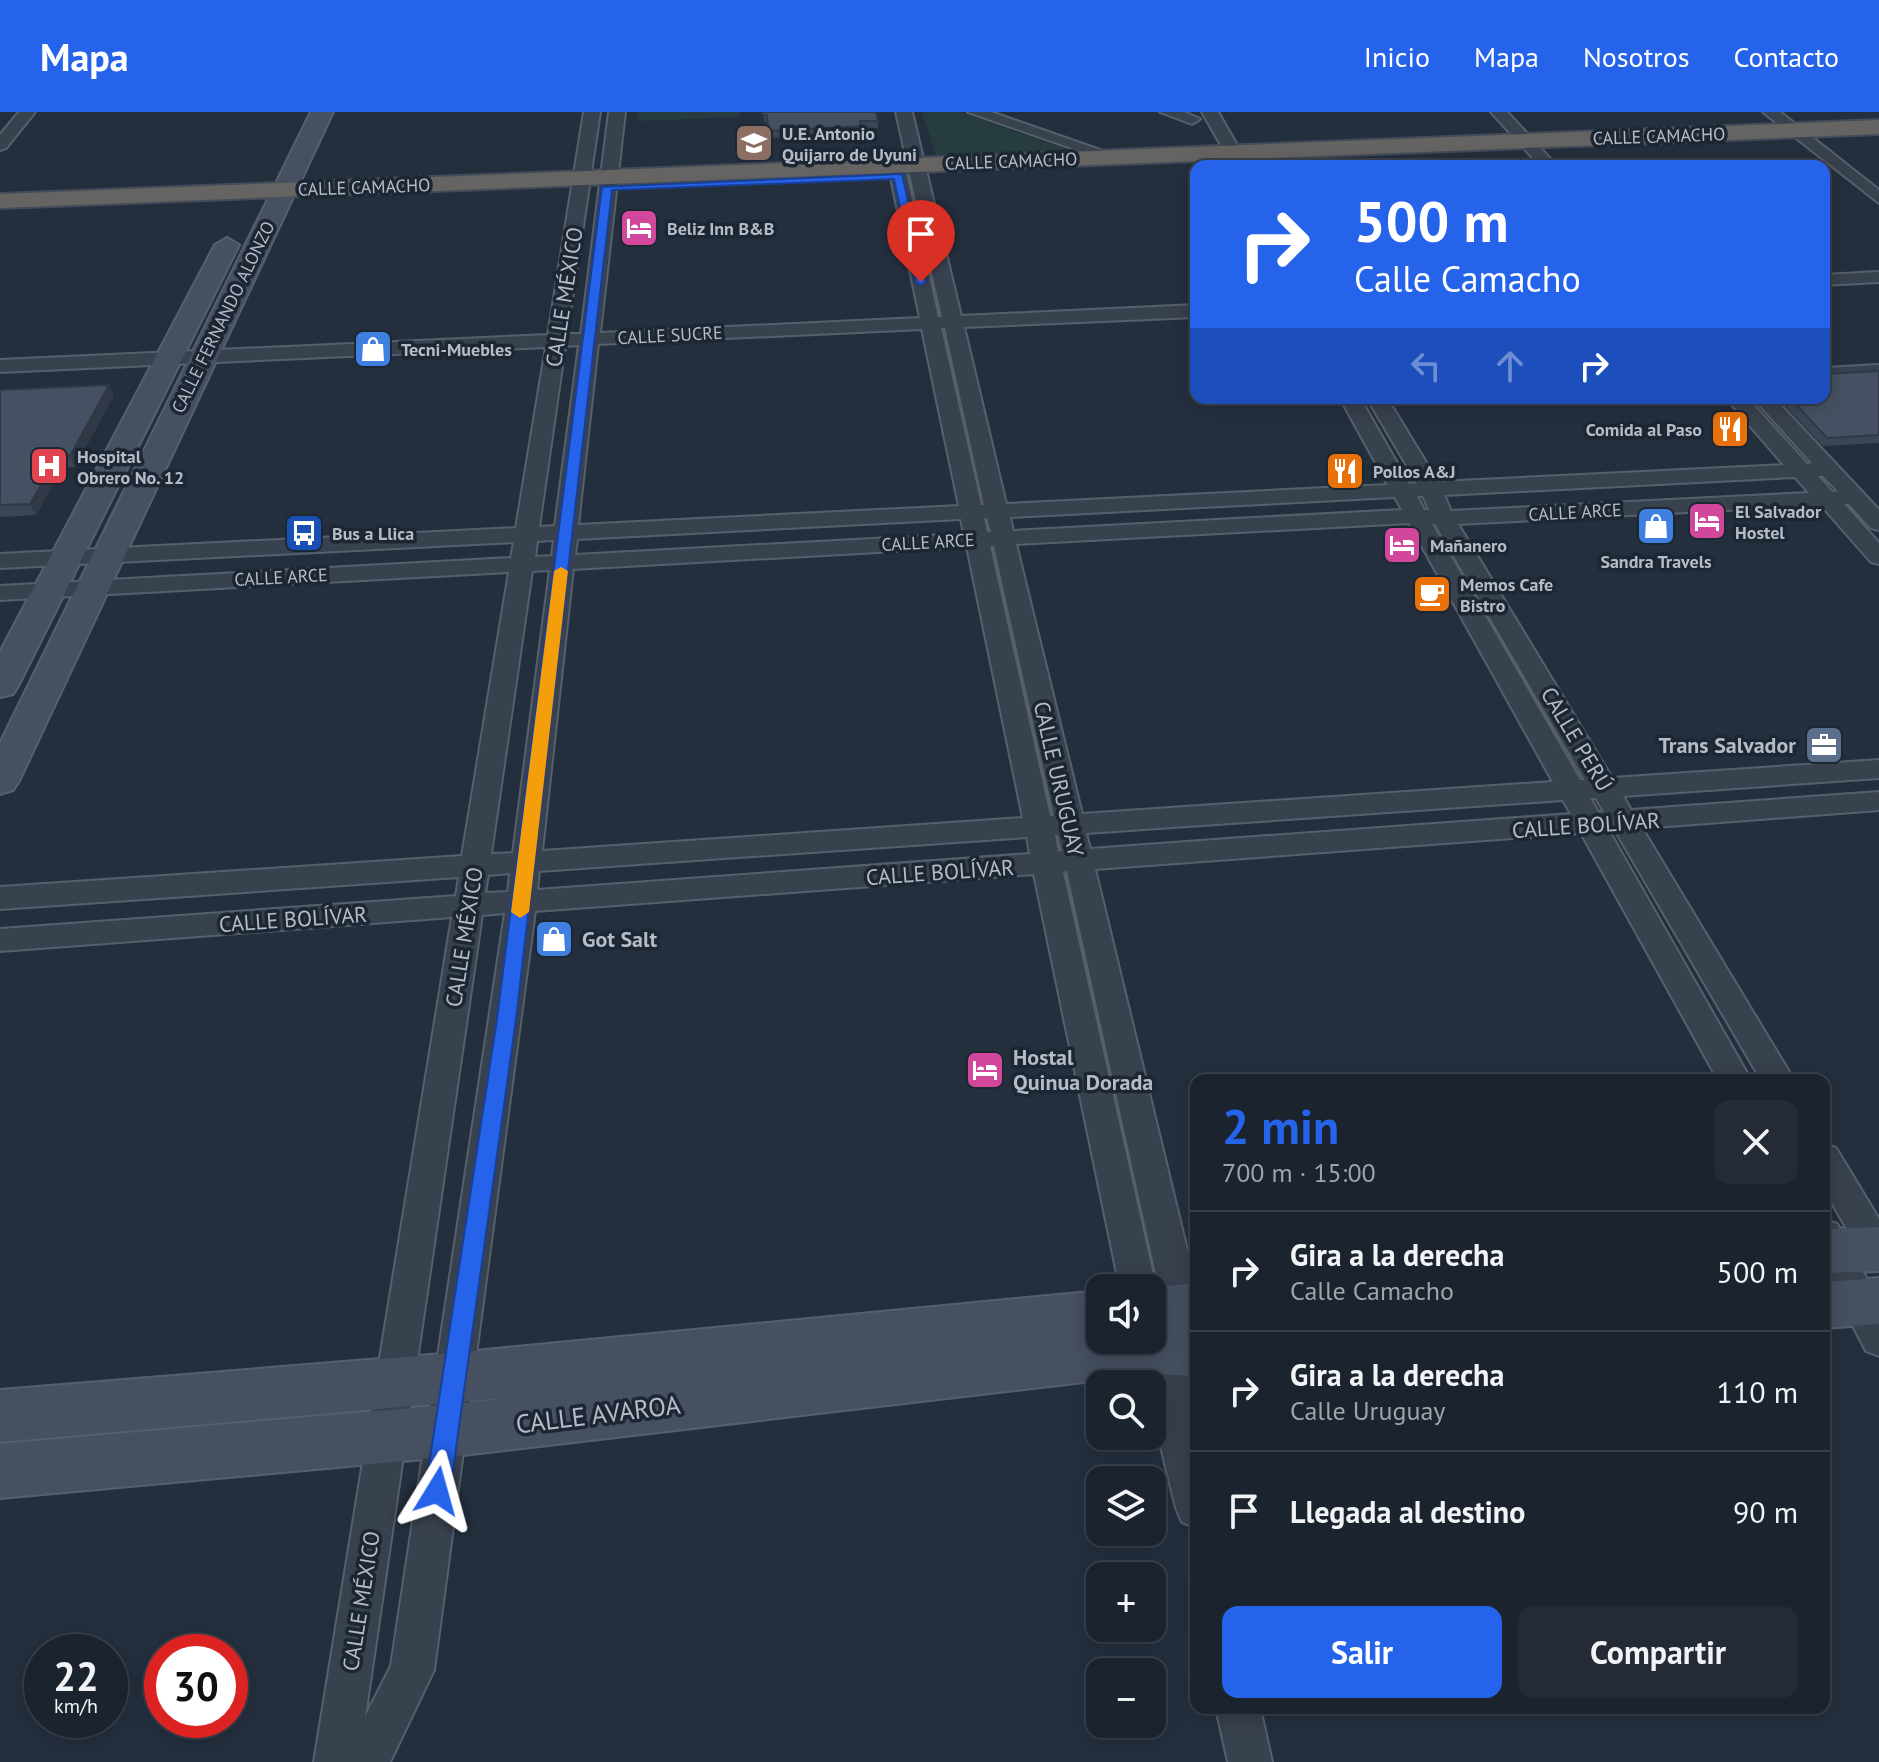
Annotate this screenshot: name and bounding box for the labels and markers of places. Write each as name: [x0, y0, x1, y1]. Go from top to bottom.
school or university icon: U.E. Antonio Quijarro de Uyuni: [733, 122, 775, 164]
place label: U.E. Antonio Quijarro de Uyuni: [782, 122, 917, 166]
pin: [887, 200, 955, 282]
hotel icon: Beliz Inn B&B: [618, 207, 660, 249]
place label: Beliz Inn B&B: [667, 217, 774, 240]
shop icon: Tecni-Muebles: [352, 328, 394, 370]
place label: Tecni-Muebles: [401, 338, 512, 361]
restaurant icon: Comida al Paso: [1709, 408, 1751, 450]
place label: Comida al Paso: [1586, 418, 1702, 441]
hospital icon: Hospital Obrero No. 12: [28, 445, 70, 487]
place label: Hospital Obrero No. 12: [77, 445, 184, 489]
restaurant icon: Pollos A&J: [1324, 450, 1366, 492]
place label: Pollos A&J: [1373, 460, 1456, 483]
hotel icon: El Salvador Hostel: [1686, 500, 1728, 542]
place label: El Salvador Hostel: [1735, 500, 1822, 544]
shop icon: Sandra Travels: [1635, 505, 1677, 547]
bus stop icon: Bus a Llica: [283, 512, 325, 554]
place label: Bus a Llica: [332, 522, 414, 545]
hotel icon: Mañanero: [1381, 524, 1423, 566]
place label: Mañanero: [1430, 534, 1507, 557]
place label: Sandra Travels: [1600, 550, 1712, 573]
cafe icon: Memos Cafe Bistro: [1411, 573, 1453, 615]
place label: Memos Cafe Bistro: [1460, 573, 1553, 617]
office icon: Trans Salvador: [1803, 724, 1845, 766]
place label: Trans Salvador: [1658, 731, 1796, 759]
shop icon: Got Salt: [533, 918, 575, 960]
place label: Got Salt: [582, 925, 657, 953]
place label: Hostal Quinua Dorada: [1013, 1043, 1153, 1096]
hotel icon: Hostal Quinua Dorada: [964, 1049, 1006, 1091]

